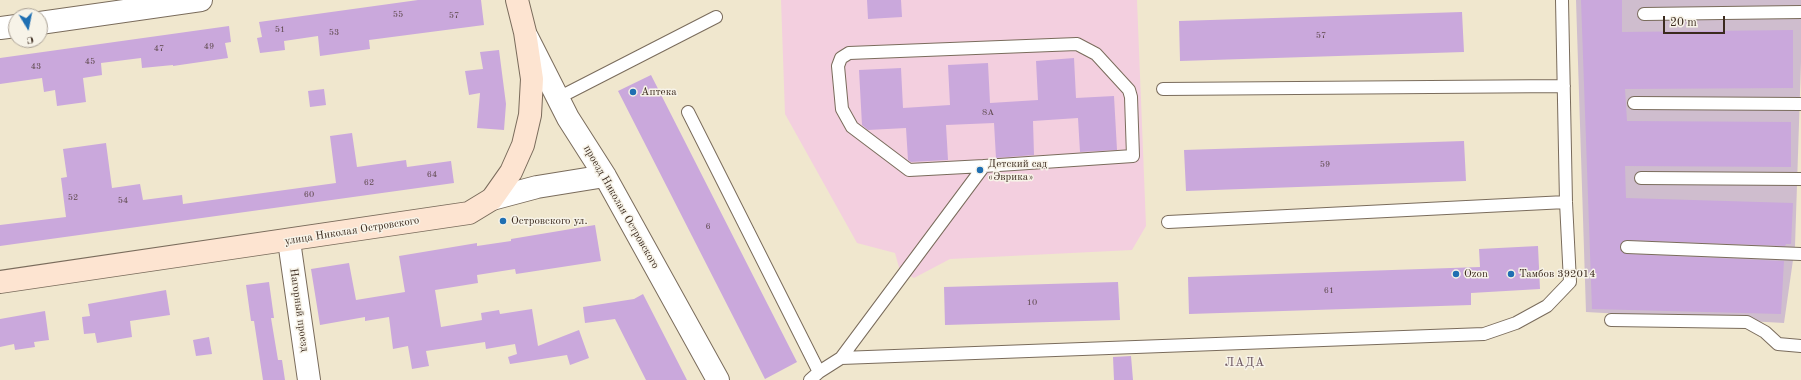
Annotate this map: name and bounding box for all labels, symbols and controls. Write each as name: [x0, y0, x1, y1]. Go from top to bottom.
north arrow: [8, 8, 48, 48]
scale bar: [1665, 8, 1727, 34]
house number: 55: [393, 10, 403, 20]
house number: 57: [449, 11, 459, 21]
text: 20 m: [1670, 17, 1697, 29]
house number: 51: [275, 25, 285, 35]
house number: 53: [329, 28, 339, 38]
house number: 57: [1316, 31, 1326, 41]
text: С: [25, 33, 35, 45]
house number: 49: [204, 42, 214, 52]
house number: 47: [154, 44, 164, 54]
house number: 45: [85, 57, 95, 67]
house number: 43: [31, 62, 41, 72]
place label: Аптека: [641, 85, 677, 99]
marker: Аптека: [628, 87, 638, 97]
house number: 8А: [982, 108, 994, 118]
street label: проезд Николая Островского: [580, 143, 662, 271]
place label: Детский сад «Эврика»: [988, 157, 1047, 183]
house number: 59: [1320, 160, 1330, 170]
marker: Детский сад «Эврика»: [975, 165, 985, 175]
house number: 64: [427, 170, 437, 180]
house number: 62: [364, 178, 374, 188]
house number: 60: [304, 190, 314, 200]
house number: 52: [68, 193, 78, 203]
house number: 54: [118, 196, 128, 206]
street label: улица Николая Островского: [284, 214, 420, 248]
place label: Островского ул.: [511, 214, 587, 228]
marker: Островского ул.: [498, 216, 508, 226]
house number: 6: [705, 222, 711, 232]
street label: Нагорный проезд: [287, 267, 311, 353]
place label: Ozon: [1464, 267, 1488, 281]
place label: Тамбов 392014: [1519, 267, 1596, 281]
marker: Ozon: [1451, 269, 1461, 279]
marker: Тамбов 392014: [1506, 269, 1516, 279]
house number: 61: [1324, 286, 1334, 296]
house number: 10: [1027, 298, 1037, 308]
district label: ЛАДА: [1225, 356, 1265, 370]

